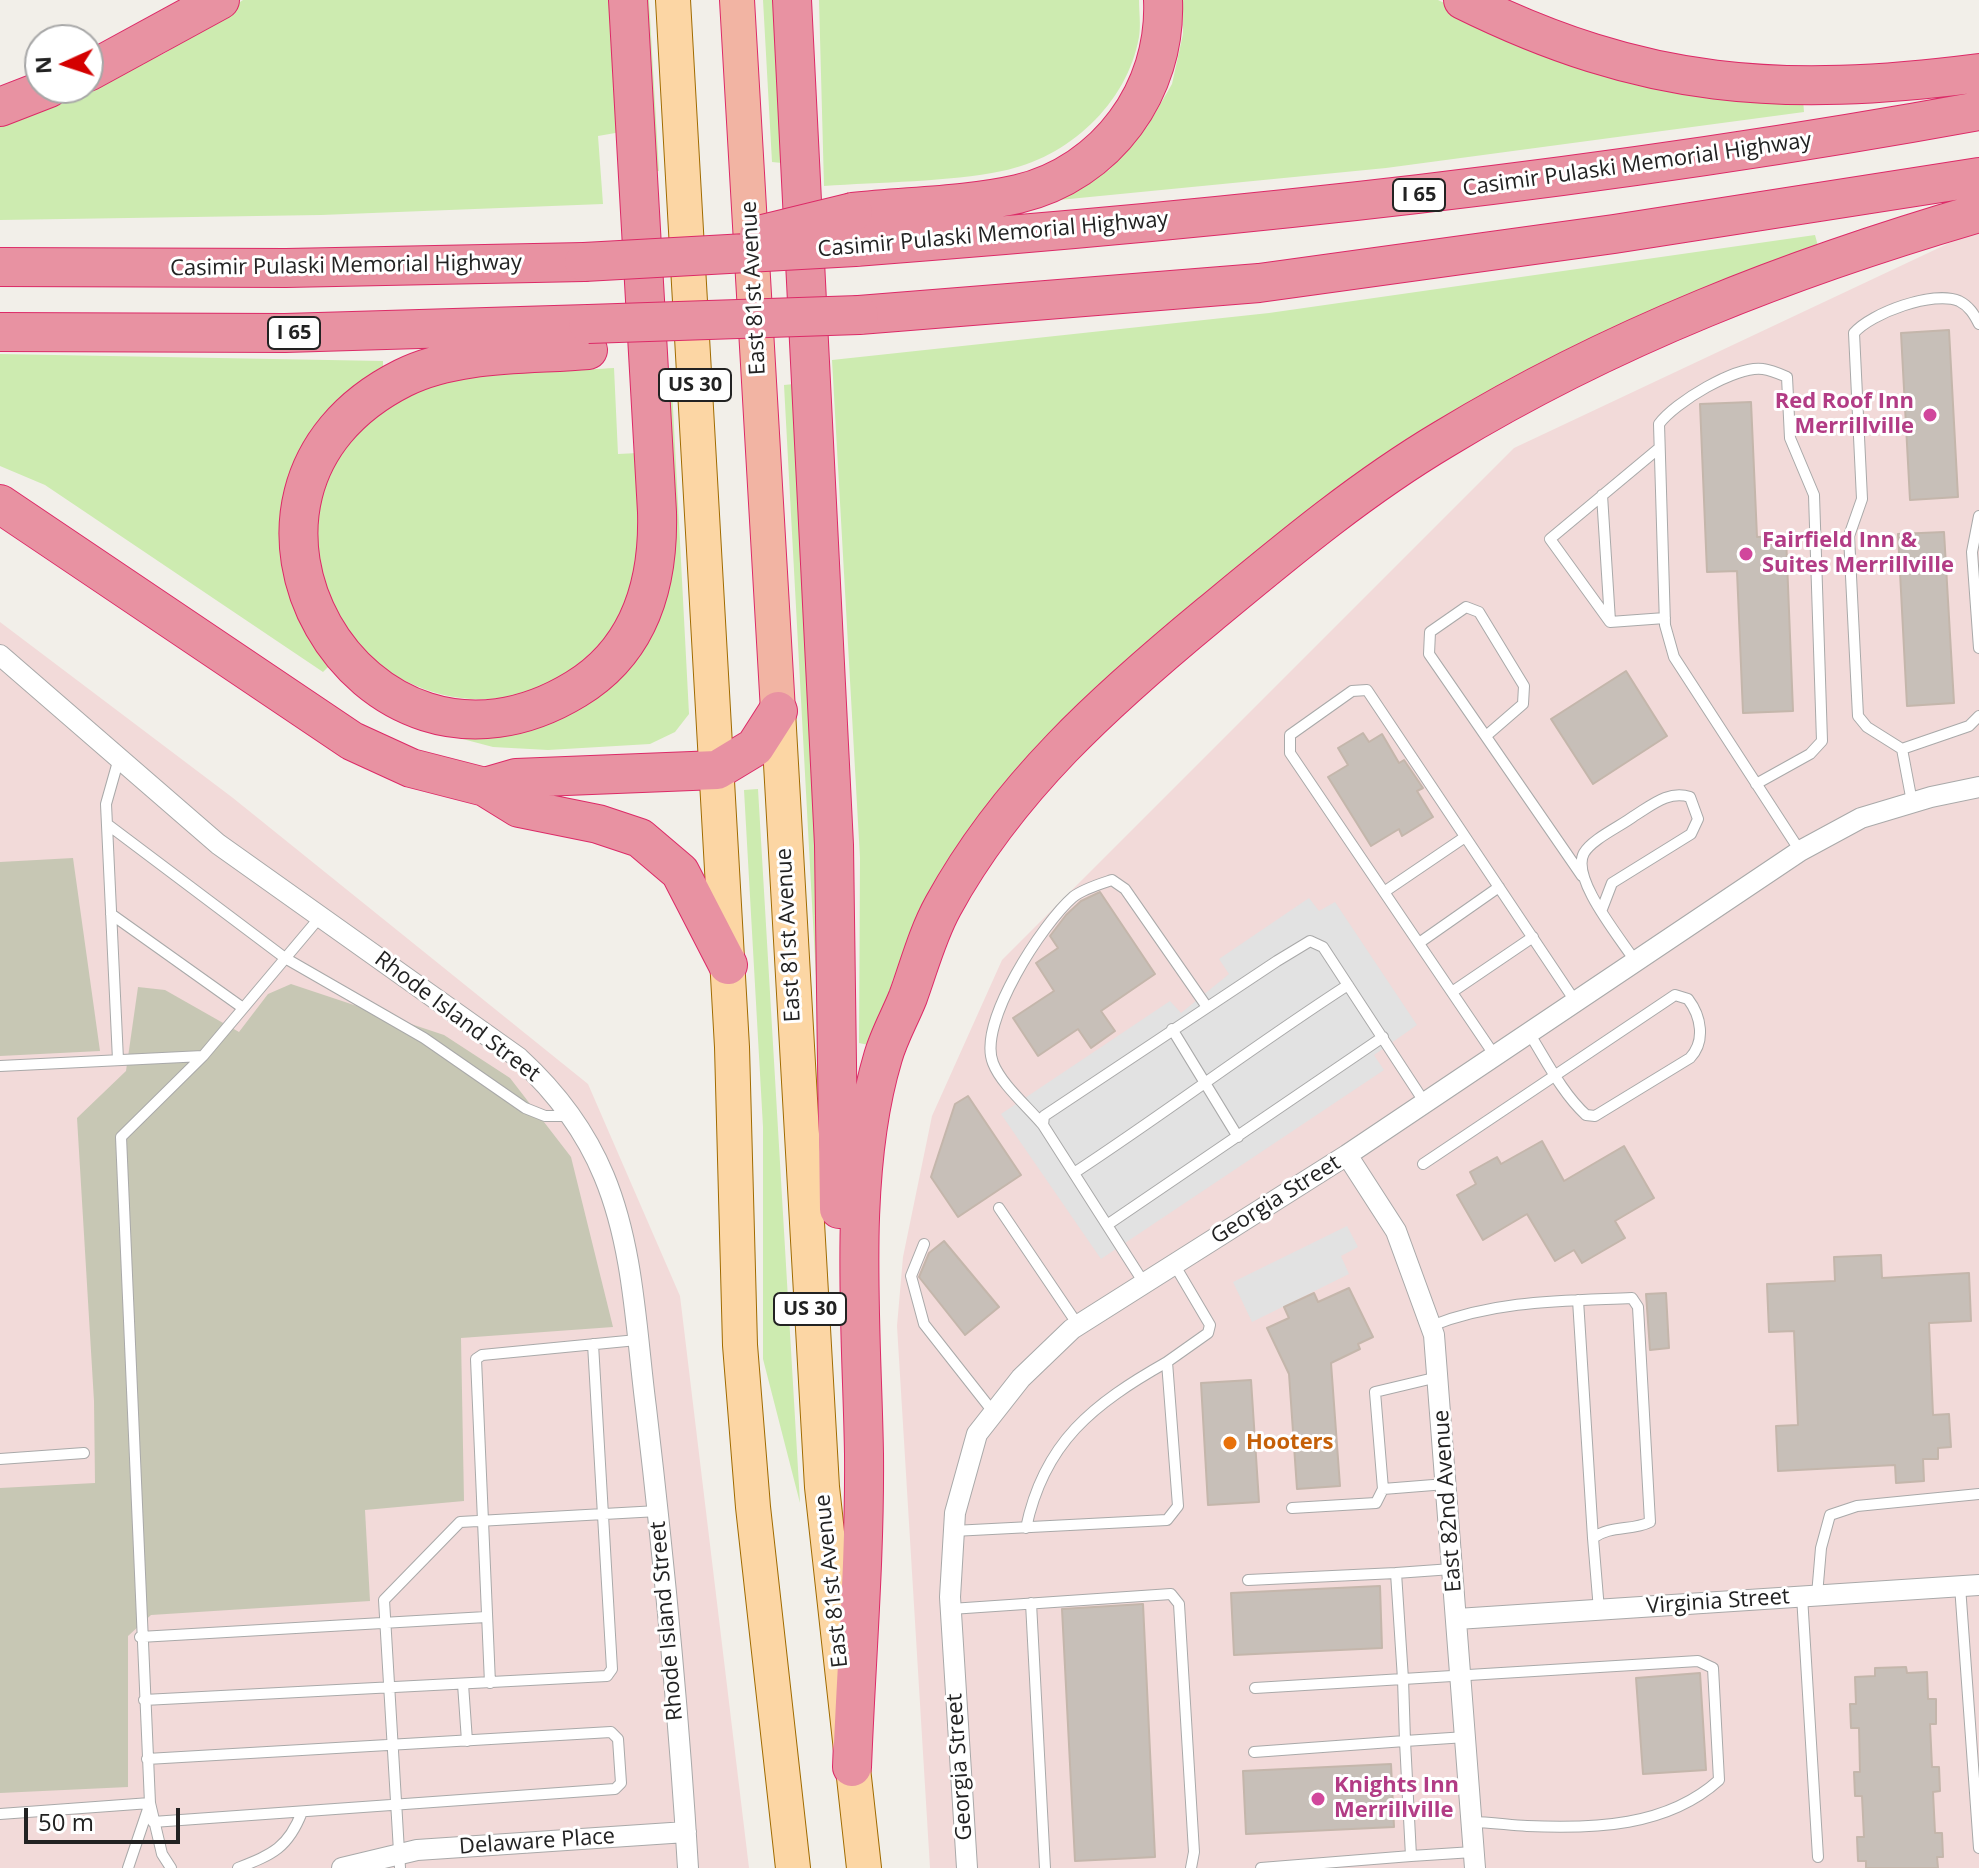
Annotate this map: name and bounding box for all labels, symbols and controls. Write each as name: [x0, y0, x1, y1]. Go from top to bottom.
north arrow: [24, 24, 104, 104]
text: N: [27, 55, 57, 75]
street label: Casimir Pulaski Memorial Highway: [1461, 127, 1813, 203]
road number: I 65: [1393, 179, 1445, 211]
street label: East 81st Avenue: [736, 200, 772, 376]
street label: Casimir Pulaski Memorial Highway: [817, 207, 1169, 263]
street label: Casimir Pulaski Memorial Highway: [170, 250, 522, 282]
road number: I 65: [268, 317, 320, 349]
road number: US 30: [659, 369, 731, 401]
place label: Red Roof Inn Merrillville: [1775, 389, 1914, 440]
marker: Red Roof Inn Merrillville: [1921, 406, 1939, 424]
place label: Fairfield Inn & Suites Merrillville: [1762, 528, 1954, 580]
marker: Fairfield Inn & Suites Merrillville: [1737, 545, 1755, 563]
street label: East 81st Avenue: [771, 847, 807, 1023]
street label: Rhode Island Street: [369, 946, 545, 1088]
street label: Georgia Street: [1206, 1150, 1346, 1250]
road number: US 30: [774, 1293, 846, 1325]
street label: East 82nd Avenue: [1428, 1409, 1468, 1593]
place label: Hooters: [1246, 1430, 1334, 1456]
marker: Hooters: [1221, 1434, 1239, 1452]
street label: East 81st Avenue: [810, 1493, 854, 1669]
street label: Rhode Island Street: [645, 1520, 689, 1722]
street label: Virginia Street: [1645, 1584, 1791, 1620]
street label: Georgia Street: [942, 1693, 978, 1841]
place label: Knights Inn Merrillville: [1334, 1773, 1459, 1824]
marker: Knights Inn Merrillville: [1309, 1790, 1327, 1808]
scale bar: [28, 1792, 184, 1842]
text: 50 m: [38, 1805, 94, 1838]
street label: Delaware Place: [458, 1823, 616, 1861]

